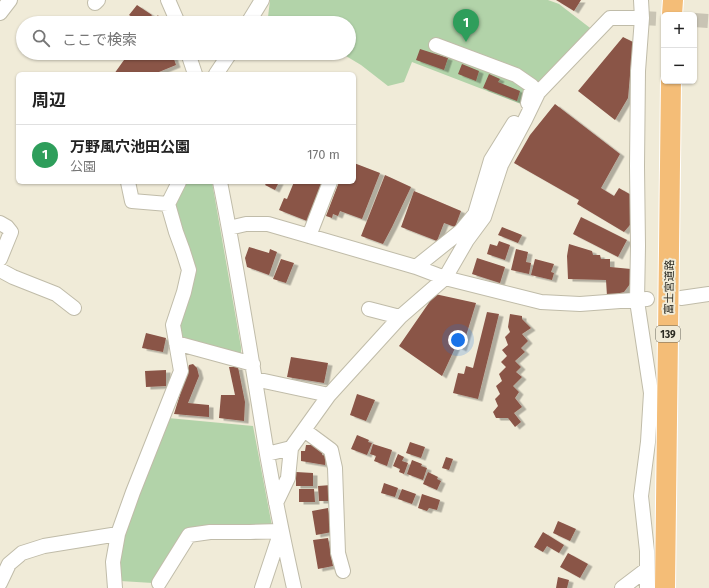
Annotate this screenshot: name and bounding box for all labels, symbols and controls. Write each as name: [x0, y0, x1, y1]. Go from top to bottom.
pin: 1: [453, 9, 479, 42]
map controls: [661, 12, 697, 84]
button: +: [661, 12, 697, 48]
search box: [16, 16, 356, 60]
icon: search: [30, 27, 52, 49]
text: ここで検索: [62, 31, 137, 49]
button: −: [661, 48, 697, 84]
text: 周辺: [32, 90, 66, 111]
text: 万野風穴池田公園: [70, 138, 190, 156]
text: 1: [42, 147, 48, 162]
text: 170 m: [307, 147, 340, 162]
text: 公園: [70, 159, 96, 174]
street label: 富士宮道路: [663, 259, 676, 315]
road number: 139: [656, 326, 680, 342]
your location: [448, 330, 468, 350]

